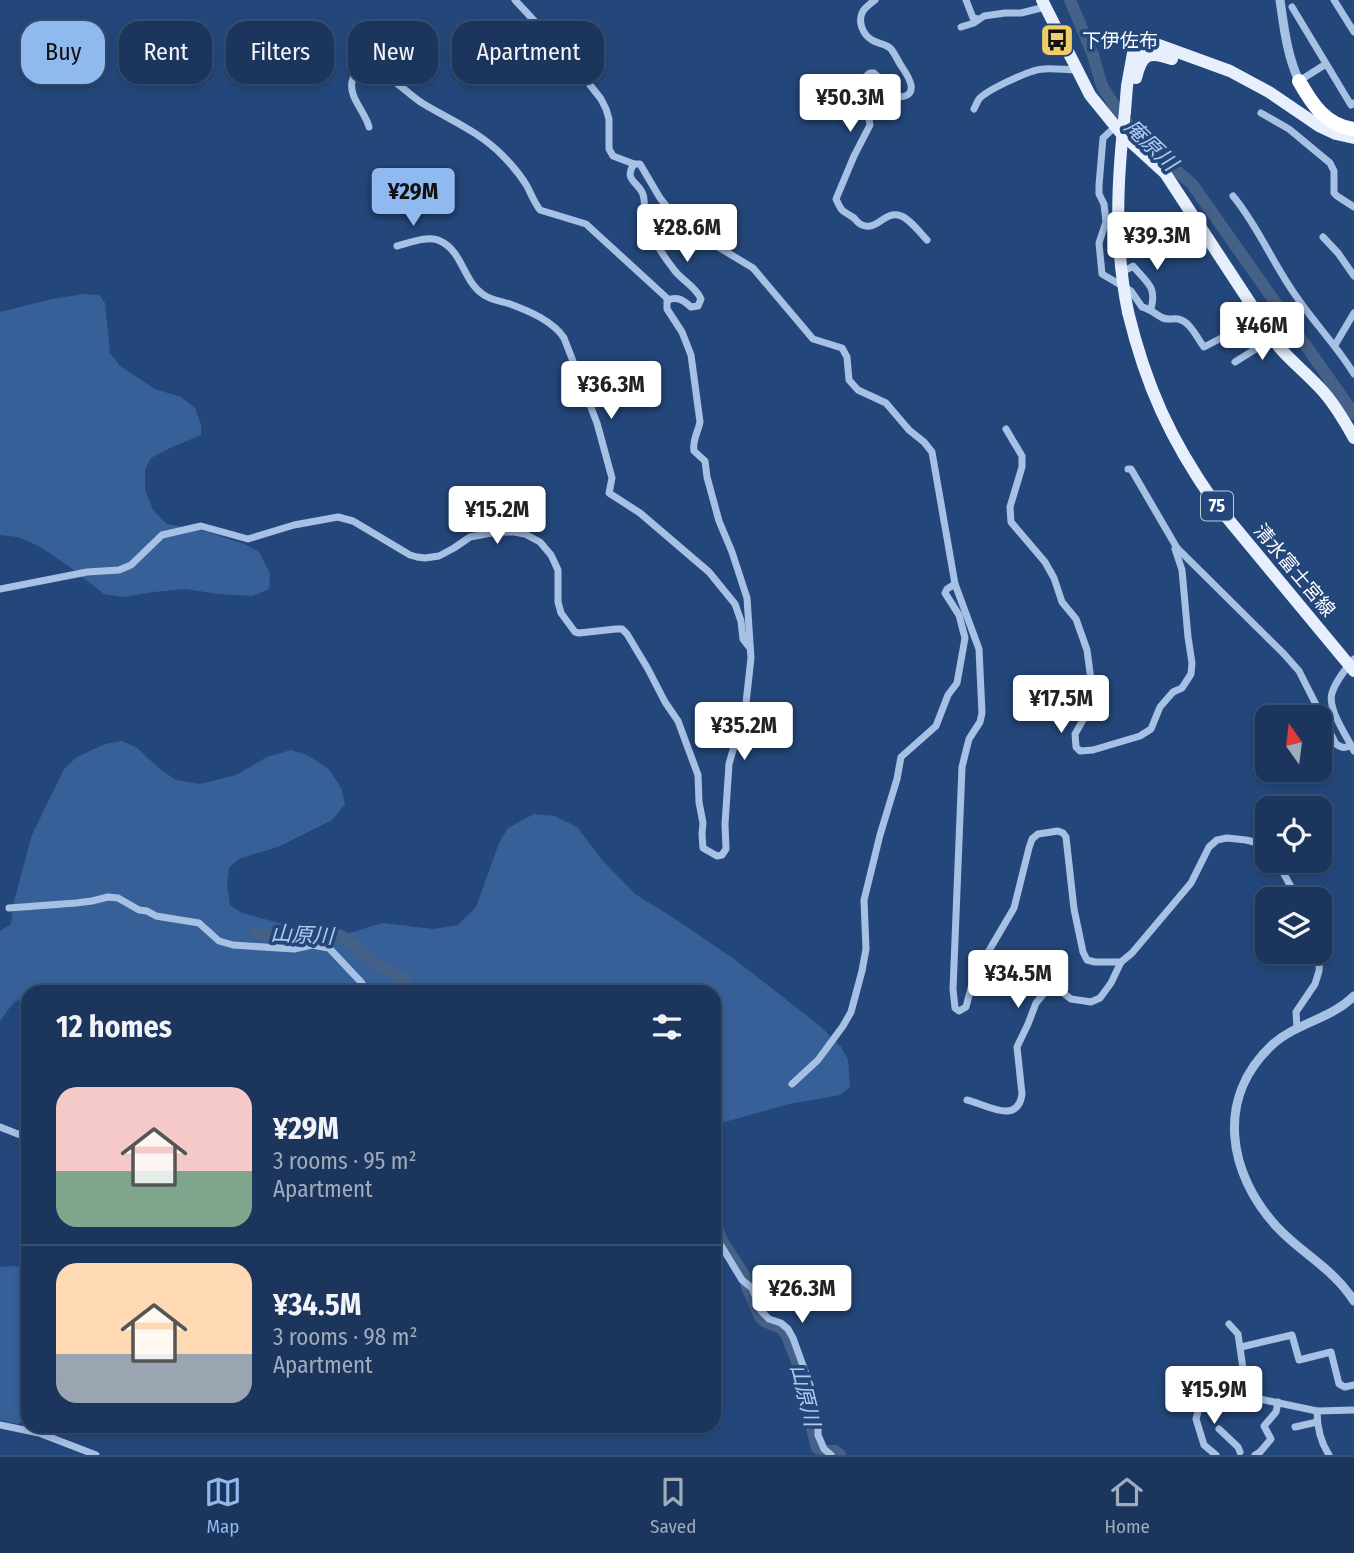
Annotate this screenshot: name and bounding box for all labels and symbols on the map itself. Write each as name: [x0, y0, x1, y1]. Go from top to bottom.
bus stop icon: 下伊佐布: [1038, 21, 1076, 59]
place label: 下伊佐布: [1082, 29, 1158, 52]
pin: ¥50.3M: [793, 74, 907, 134]
water label: 庵原川: [1119, 114, 1184, 178]
pin: ¥29M: [372, 168, 454, 228]
pin: ¥28.6M: [630, 204, 744, 264]
pin: ¥39.3M: [1100, 212, 1214, 272]
pin: ¥46M: [1221, 302, 1303, 362]
pin: ¥36.3M: [554, 362, 668, 421]
pin: ¥15.2M: [440, 486, 554, 546]
road number: 75: [1201, 492, 1233, 520]
street label: 清水富士宮線: [1249, 519, 1340, 621]
pin: ¥17.5M: [1004, 676, 1118, 735]
pin: ¥35.2M: [687, 702, 801, 762]
north arrow: [1255, 705, 1332, 782]
water label: 山原川: [270, 920, 336, 950]
pin: ¥34.5M: [961, 950, 1075, 1010]
pin: ¥26.3M: [745, 1266, 859, 1325]
water label: 山原川: [785, 1361, 826, 1431]
pin: ¥15.9M: [1157, 1366, 1271, 1426]

